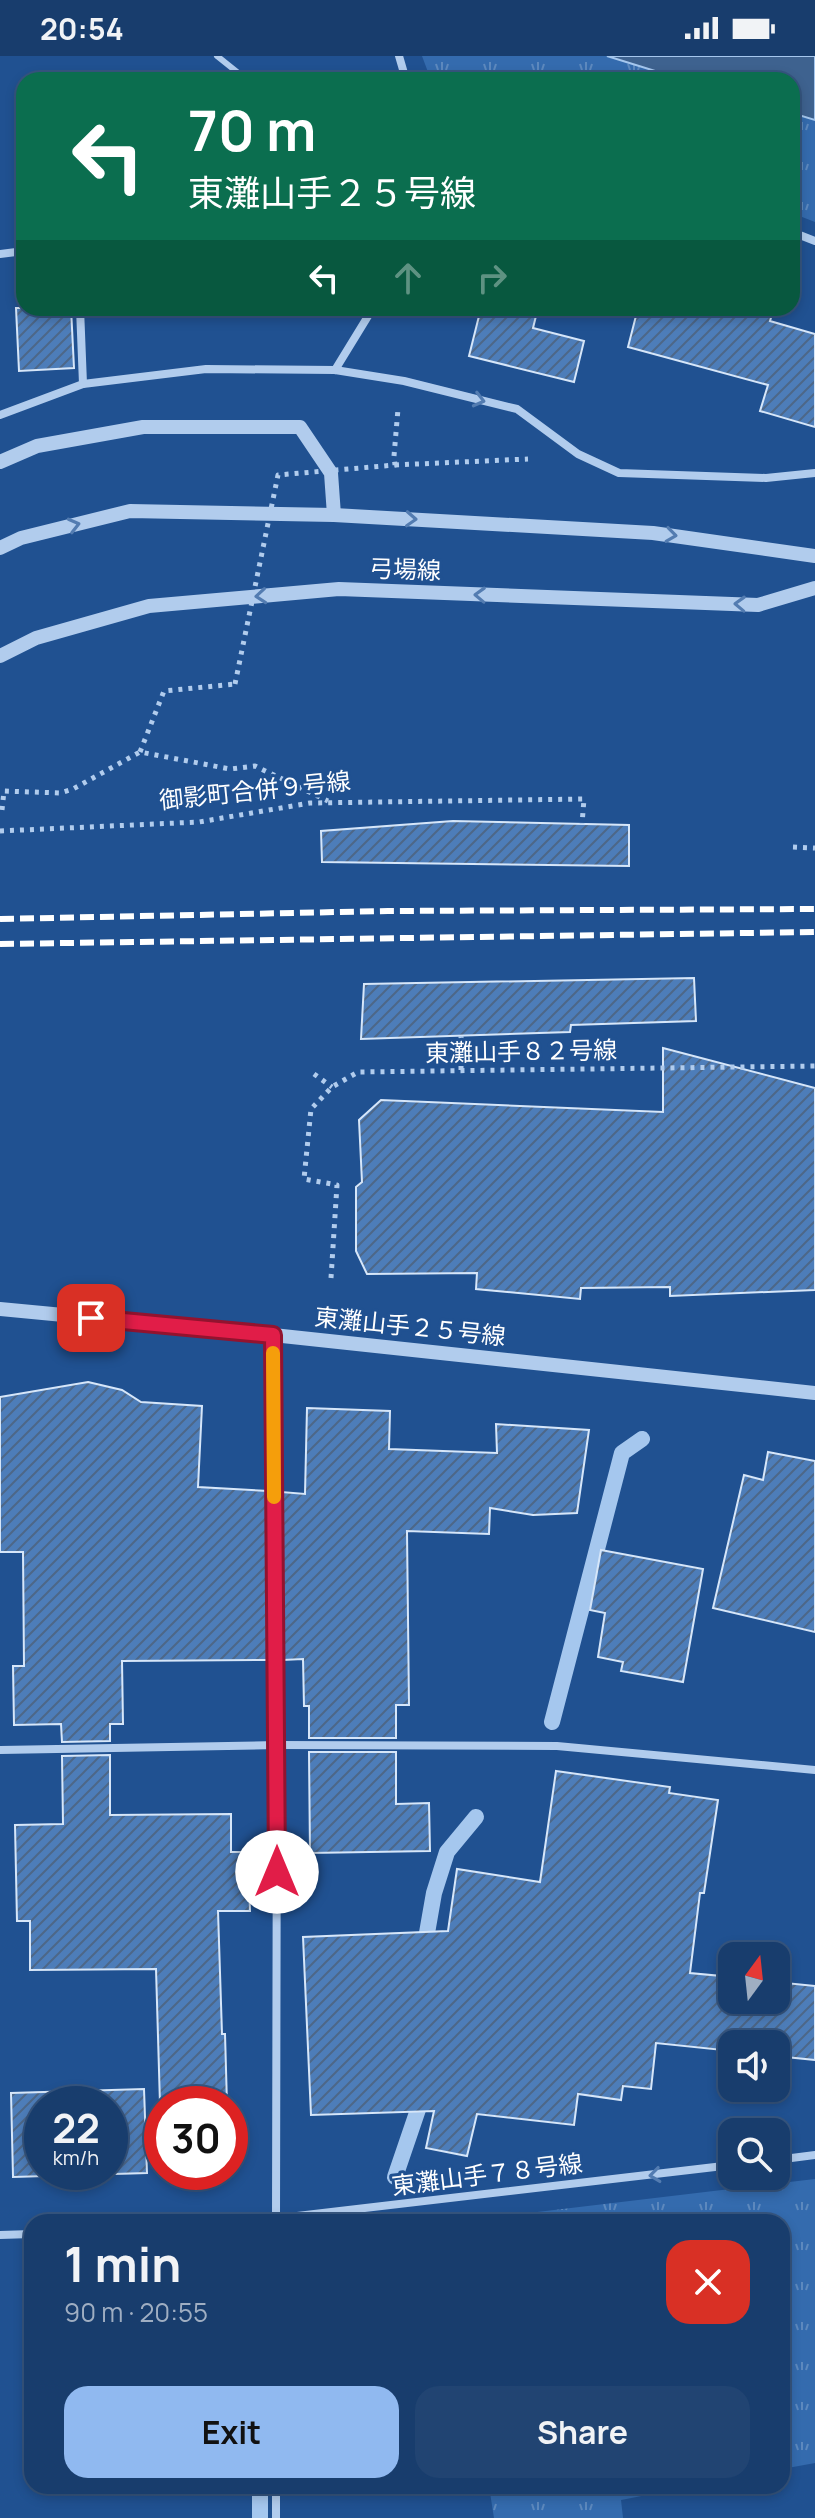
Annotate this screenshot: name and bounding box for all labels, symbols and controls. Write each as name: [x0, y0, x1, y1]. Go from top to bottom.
text: 20:54: [40, 8, 124, 49]
text: 70 m: [188, 91, 316, 168]
icon: left: [56, 104, 160, 208]
text: 東灘山手２５号線: [188, 168, 476, 217]
icon: left: [302, 256, 346, 300]
icon: ahead: [386, 256, 430, 300]
icon: right: [470, 256, 514, 300]
one-way arrow: [472, 391, 486, 408]
one-way arrow: [405, 510, 418, 527]
one-way arrow: [67, 517, 81, 534]
one-way arrow: [664, 526, 678, 543]
street label: 弓場線: [368, 551, 442, 586]
one-way arrow: [473, 586, 486, 603]
one-way arrow: [254, 588, 267, 605]
one-way arrow: [733, 596, 746, 613]
street label: 御影町合併９号線: [158, 763, 352, 816]
street label: 東灘山手８２号線: [425, 1032, 617, 1069]
pin: [57, 1284, 125, 1352]
icon: arrive: [69, 1296, 113, 1340]
street label: 東灘山手２５号線: [313, 1299, 507, 1352]
position arrow: [235, 1830, 319, 1914]
north arrow: [718, 1942, 790, 2014]
map controls: [718, 1942, 790, 2190]
button: sound: [718, 2030, 790, 2102]
speed limit sign: 30: [144, 2086, 248, 2190]
text: 22: [52, 2100, 100, 2155]
button: search: [718, 2118, 790, 2190]
text: km/h: [53, 2144, 99, 2171]
street label: 東灘山手７８号線: [390, 2145, 584, 2202]
one-way arrow: [648, 2166, 661, 2183]
text: 1 min: [64, 2231, 181, 2296]
button: close: [666, 2240, 750, 2324]
text: 90 m · 20:55: [64, 2294, 208, 2330]
button: Exit: [64, 2386, 399, 2478]
button: Share: [415, 2386, 750, 2478]

